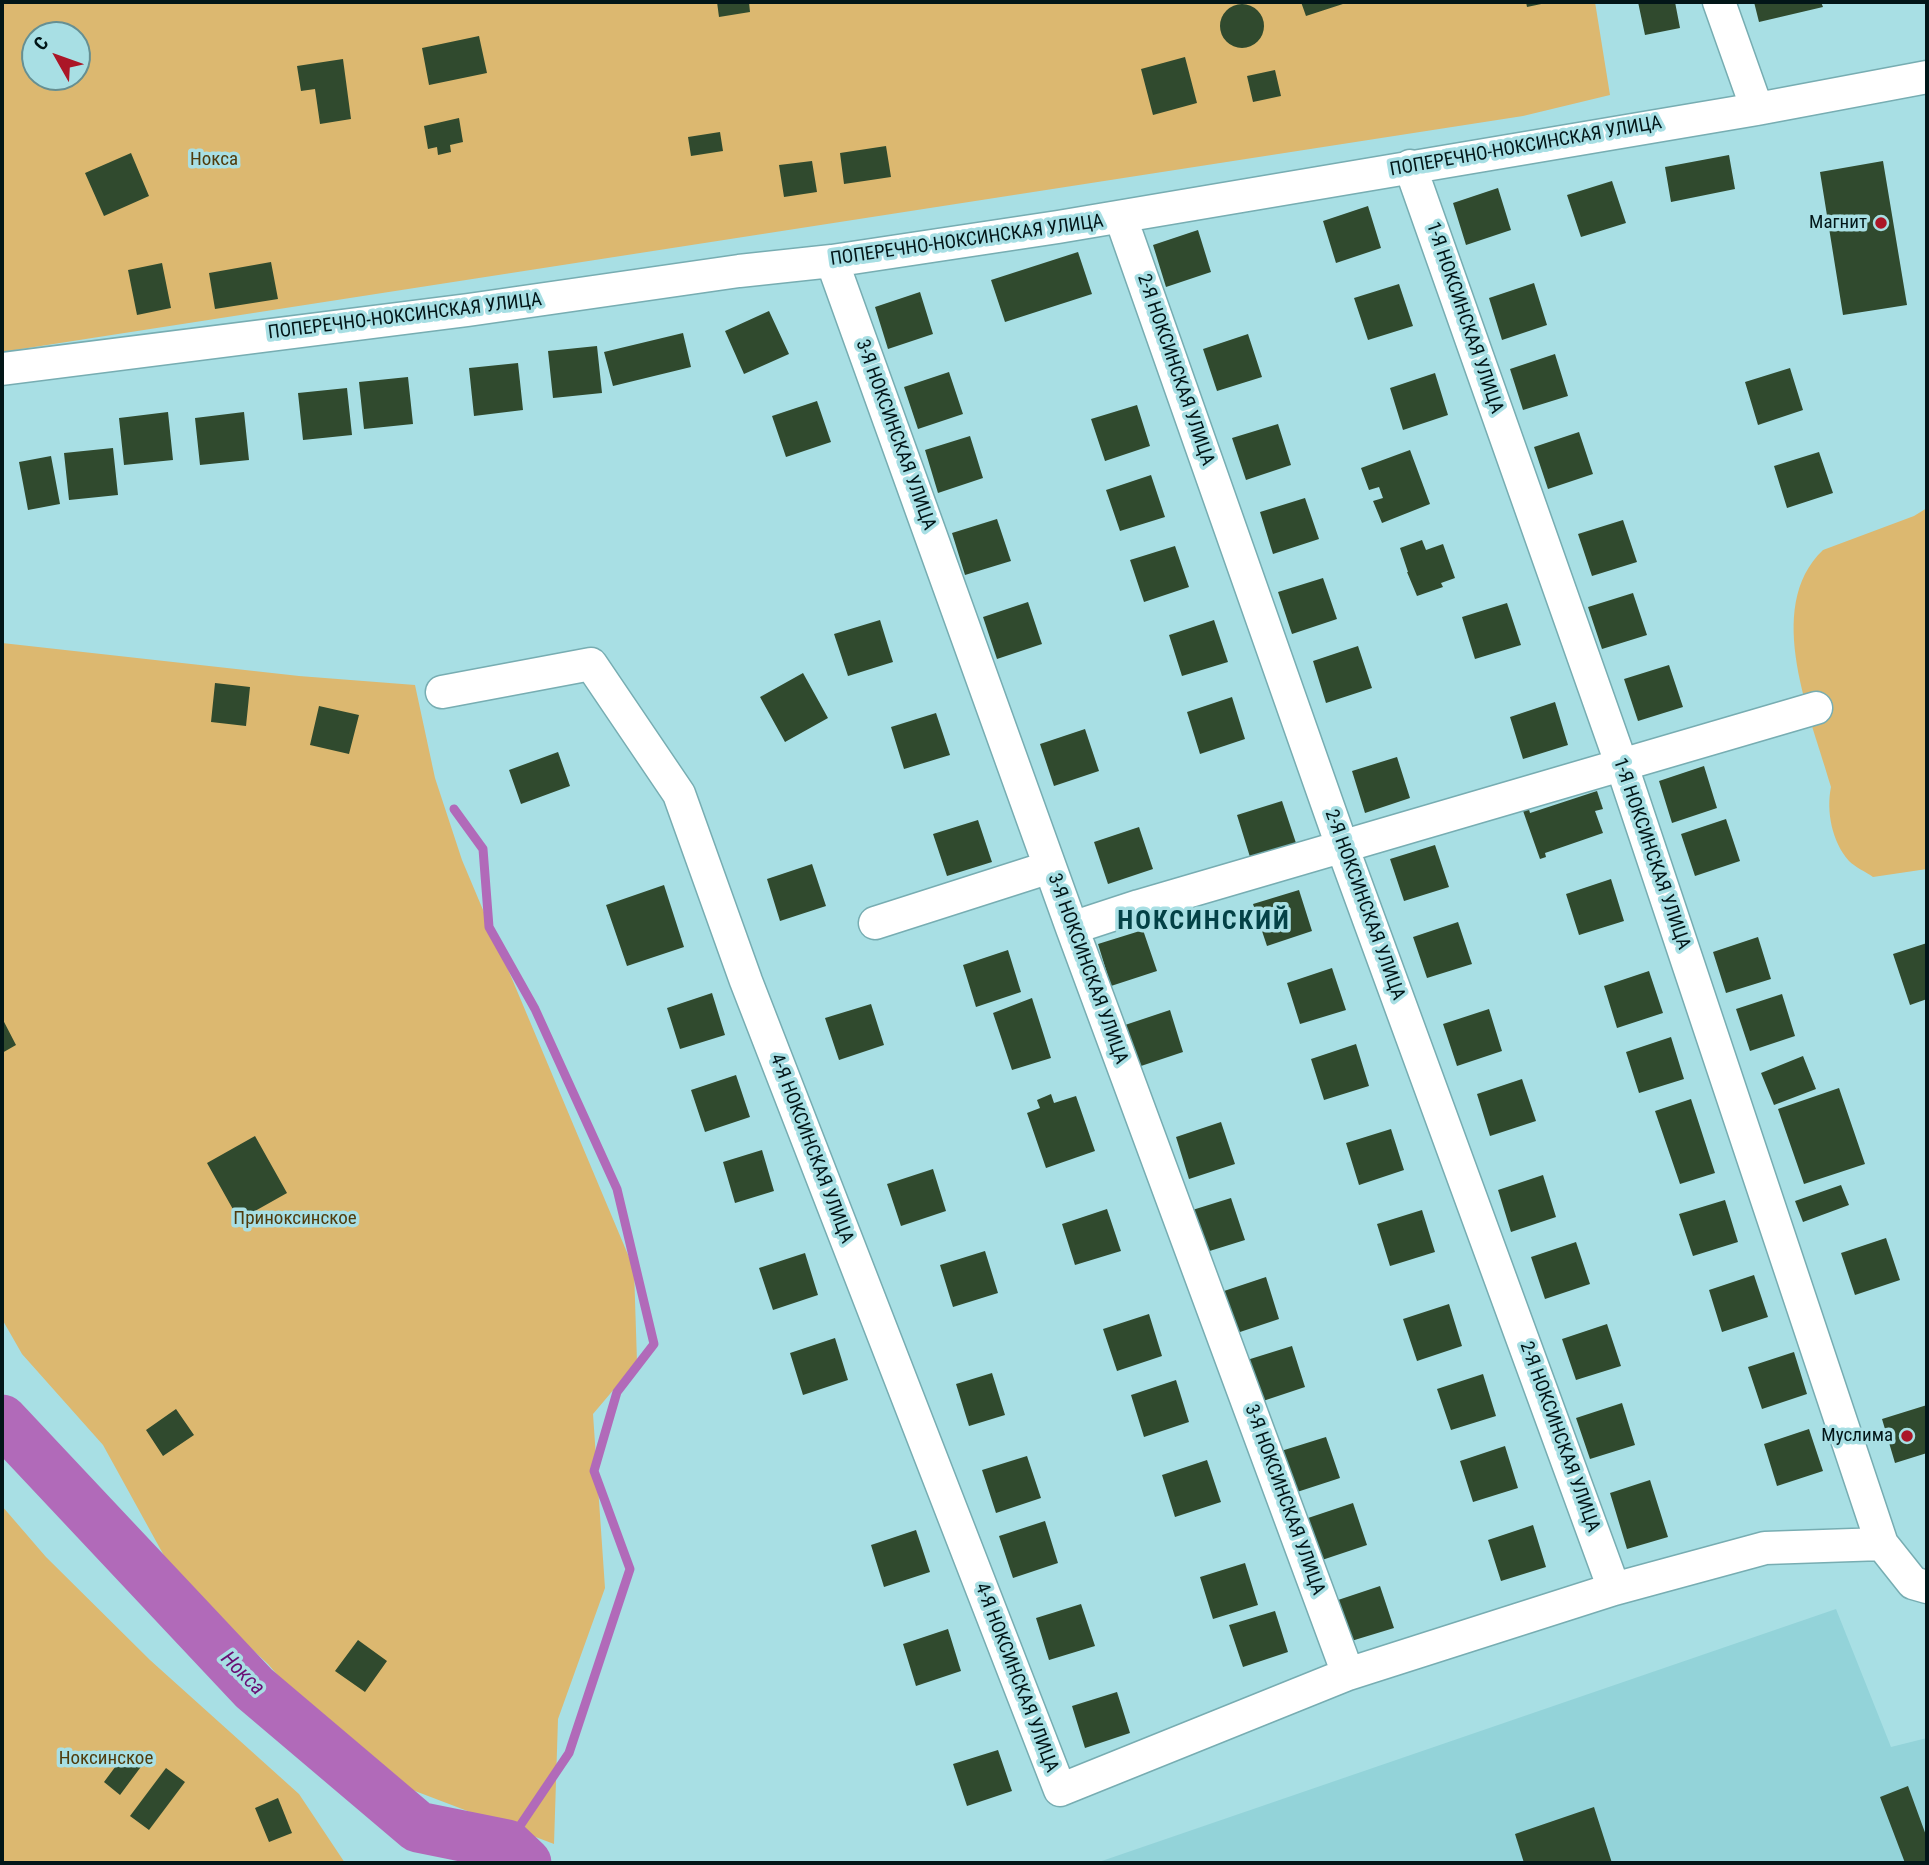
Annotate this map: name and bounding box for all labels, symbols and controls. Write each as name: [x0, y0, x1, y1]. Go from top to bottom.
north arrow: [21, 21, 91, 91]
text: С: [29, 32, 53, 55]
street label: ПОПЕРЕЧНО-НОКСИНСКАЯ УЛИЦА: [1388, 112, 1664, 182]
park label: Нокса: [190, 149, 238, 171]
street label: ПОПЕРЕЧНО-НОКСИНСКАЯ УЛИЦА: [829, 211, 1105, 271]
place label: Магнит: [1809, 212, 1867, 234]
marker: Магнит: [1873, 215, 1889, 231]
street label: 1-Я НОКСИНСКАЯ УЛИЦА: [1420, 219, 1508, 417]
street label: 2-Я НОКСИНСКАЯ УЛИЦА: [1131, 271, 1219, 469]
street label: ПОПЕРЕЧНО-НОКСИНСКАЯ УЛИЦА: [267, 289, 543, 345]
street label: 3-Я НОКСИНСКАЯ УЛИЦА: [850, 337, 940, 533]
street label: 1-Я НОКСИНСКАЯ УЛИЦА: [1607, 755, 1695, 953]
street label: 2-Я НОКСИНСКАЯ УЛИЦА: [1319, 807, 1409, 1003]
street label: 3-Я НОКСИНСКАЯ УЛИЦА: [1042, 871, 1132, 1067]
district label: НОКСИНСКИЙ: [1119, 906, 1289, 938]
street label: 4-Я НОКСИНСКАЯ УЛИЦА: [764, 1051, 858, 1247]
park label: Приноксинское: [233, 1208, 357, 1230]
street label: 2-Я НОКСИНСКАЯ УЛИЦА: [1514, 1339, 1604, 1535]
street label: 3-Я НОКСИНСКАЯ УЛИЦА: [1239, 1402, 1329, 1598]
place label: Муслима: [1821, 1425, 1893, 1447]
marker: Муслима: [1899, 1428, 1915, 1444]
street label: 4-Я НОКСИНСКАЯ УЛИЦА: [969, 1580, 1063, 1776]
water label: Нокса: [215, 1647, 269, 1701]
park label: Ноксинское: [59, 1748, 153, 1770]

